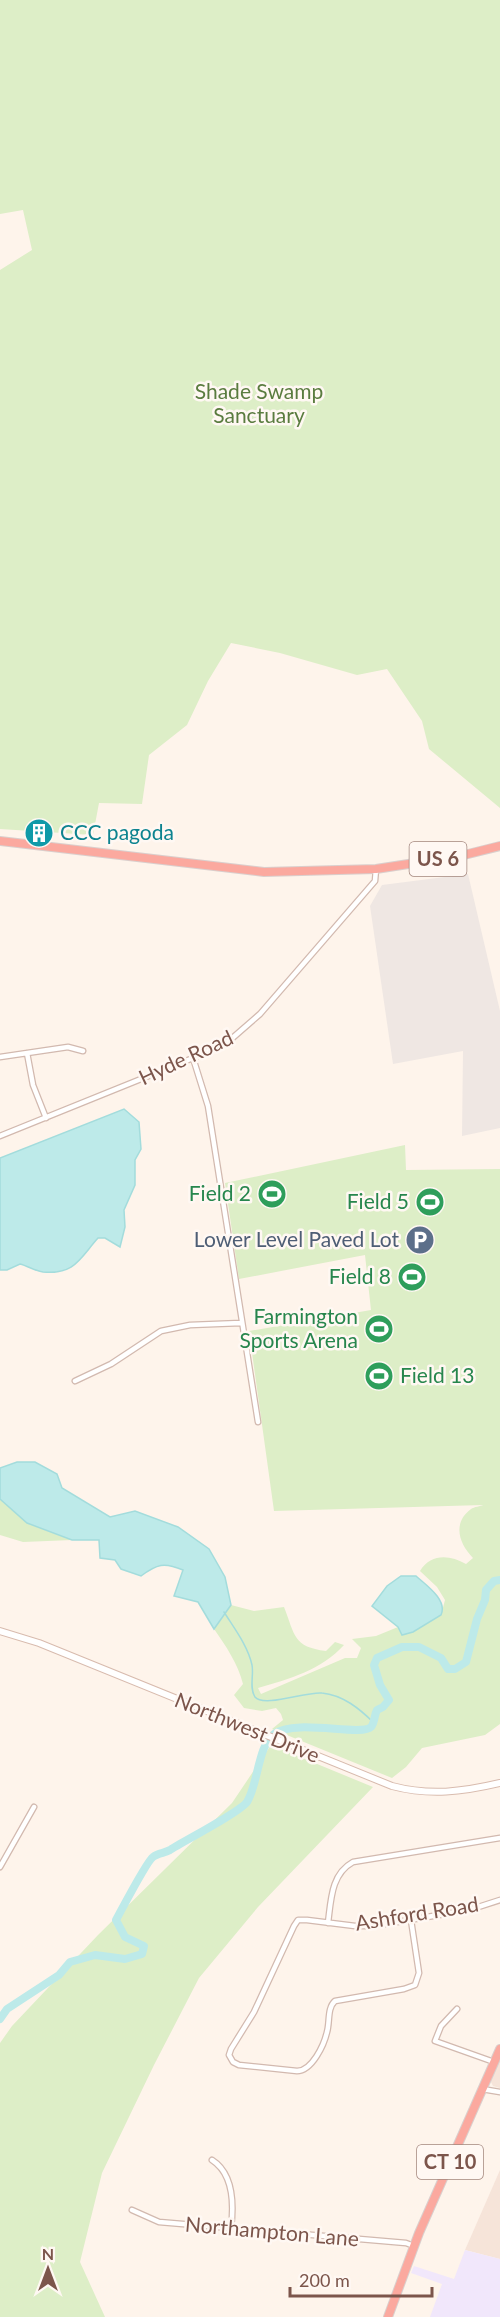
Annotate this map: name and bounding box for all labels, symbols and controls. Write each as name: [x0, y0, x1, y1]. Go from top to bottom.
park label: Shade Swamp Sanctuary: [195, 378, 323, 427]
building icon: CCC pagoda: [23, 817, 55, 849]
place label: CCC pagoda: [60, 819, 174, 844]
road number: US 6: [410, 842, 466, 876]
street label: Hyde Road: [134, 1024, 236, 1089]
sports icon: Field 2: [256, 1178, 288, 1210]
place label: Field 2: [189, 1180, 251, 1205]
sports icon: Field 5: [414, 1186, 446, 1218]
place label: Field 5: [347, 1188, 409, 1213]
parking icon: Lower Level Paved Lot: [404, 1224, 436, 1256]
place label: Lower Level Paved Lot: [194, 1226, 399, 1251]
sports icon: Field 8: [396, 1261, 428, 1293]
place label: Field 8: [329, 1263, 391, 1288]
place label: Farmington Sports Arena: [240, 1303, 358, 1352]
sports icon: Farmington Sports Arena: [363, 1313, 395, 1345]
sports icon: Field 13: [363, 1360, 395, 1392]
place label: Field 13: [400, 1362, 474, 1387]
street label: Northwest Drive: [172, 1686, 324, 1767]
street label: Ashford Road: [353, 1890, 480, 1935]
road number: CT 10: [417, 2145, 483, 2179]
street label: Northampton Lane: [184, 2210, 360, 2251]
north arrow: [18, 2239, 78, 2299]
text: N: [42, 2244, 54, 2263]
scale bar: [290, 2260, 432, 2298]
text: 200 m: [299, 2269, 350, 2291]

